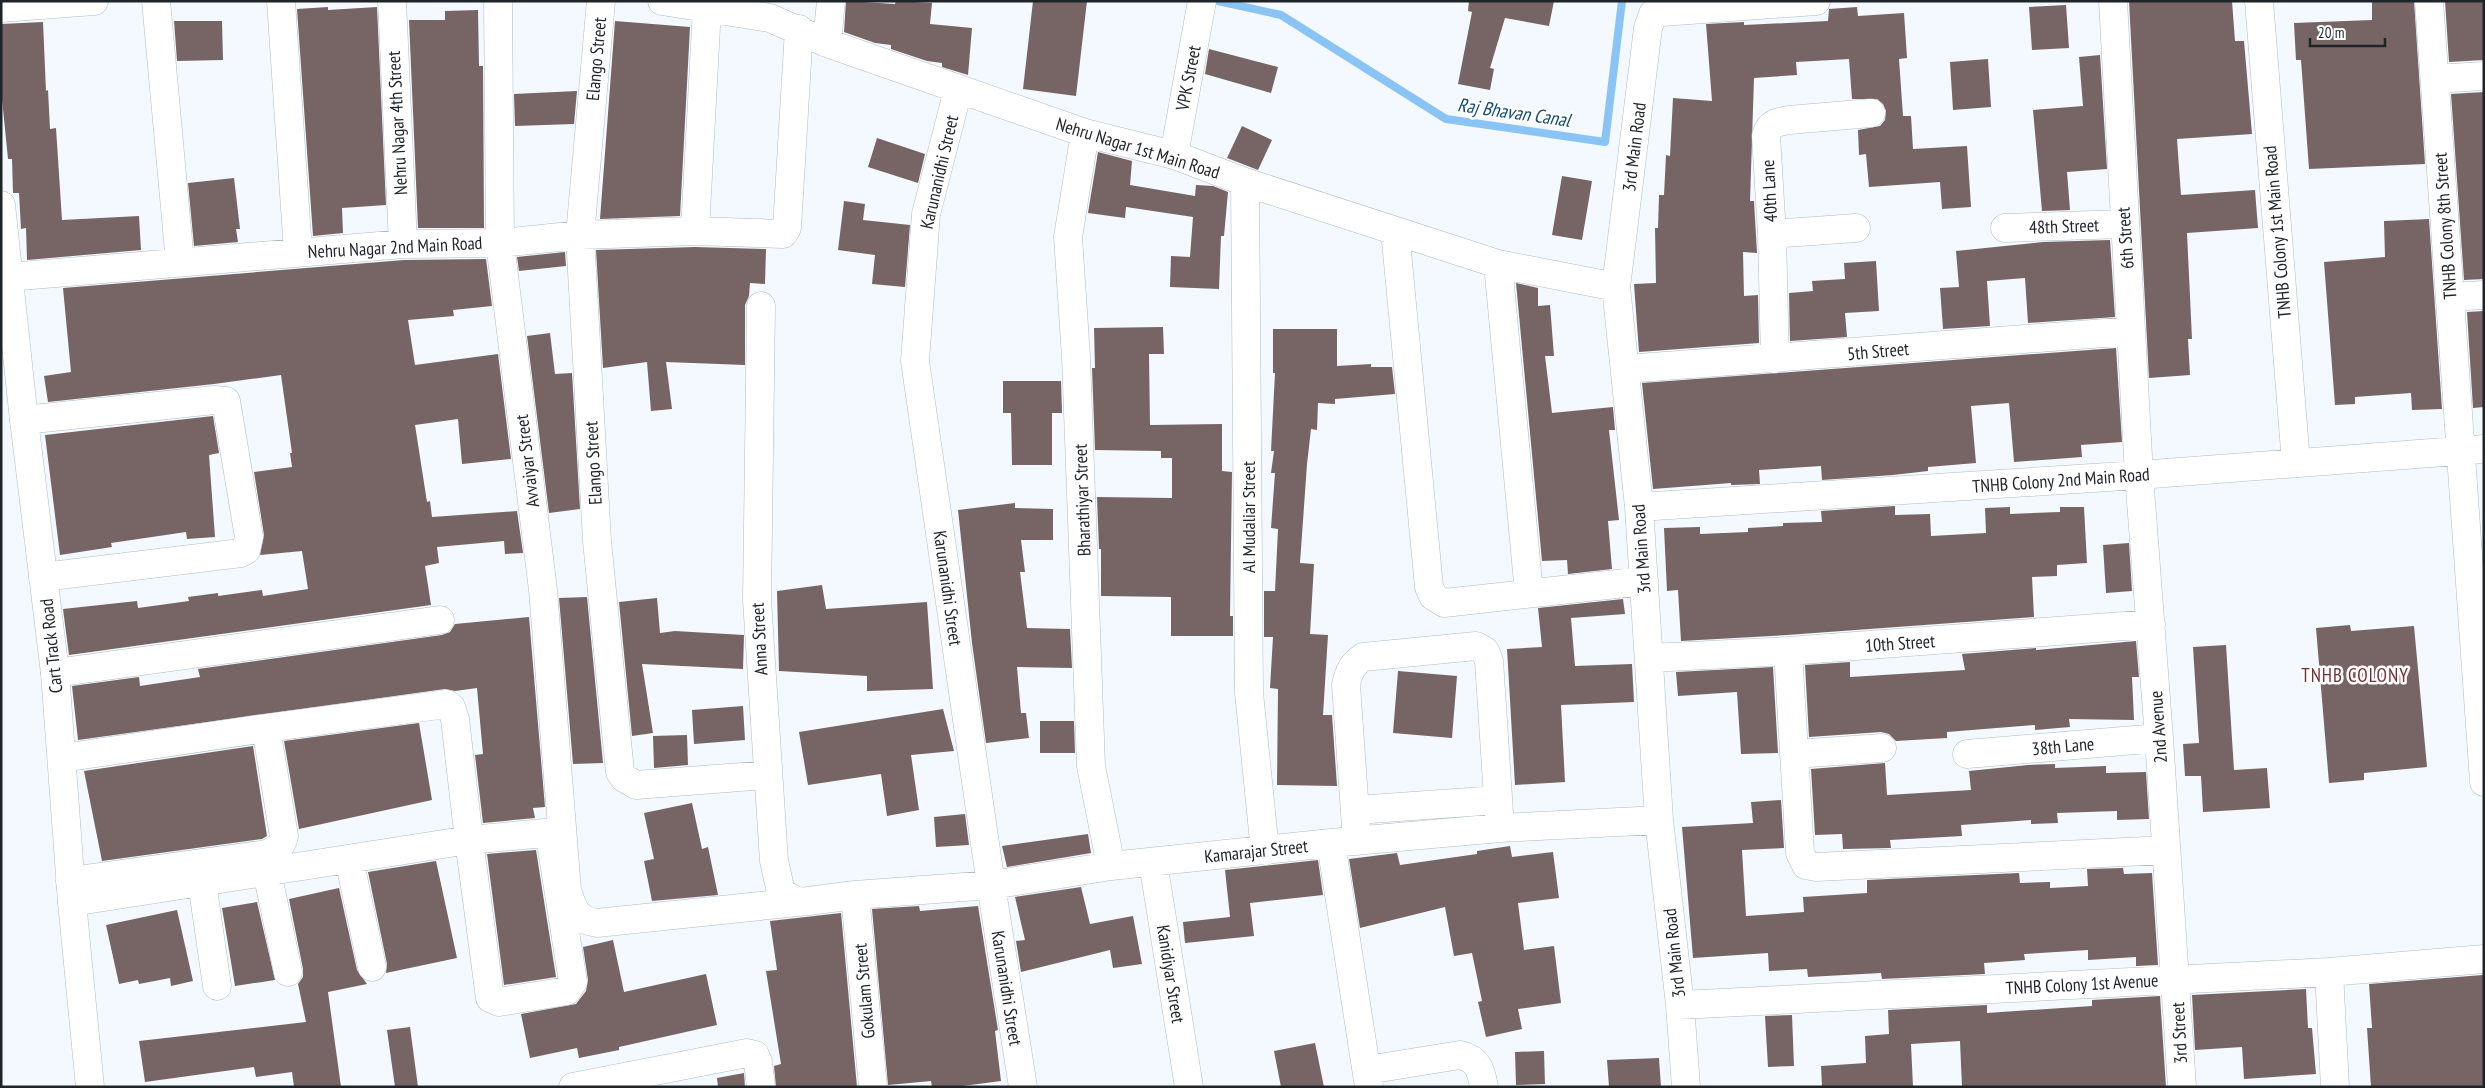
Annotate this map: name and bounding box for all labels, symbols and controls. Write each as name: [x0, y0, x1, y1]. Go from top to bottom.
scale bar: [2310, 15, 2385, 47]
street label: Elango Street: [581, 16, 611, 102]
text: 20 m: [2318, 23, 2344, 42]
street label: VPK Street: [1170, 43, 1206, 114]
street label: Nehru Nagar 4th Street: [382, 50, 412, 196]
water label: Raj Bhavan Canal: [1456, 92, 1573, 132]
street label: 3rd Main Road: [1617, 101, 1651, 193]
street label: Nehru Nagar 1st Main Road: [1053, 112, 1223, 184]
street label: Karunanidhi Street: [915, 113, 963, 231]
street label: TNHB Colony 1st Main Road: [2258, 145, 2296, 319]
street label: TNHB Colony 8th Street: [2428, 152, 2462, 300]
street label: 40th Lane: [1756, 159, 1782, 223]
street label: 6th Street: [2111, 206, 2139, 270]
street label: 48th Street: [2029, 213, 2099, 239]
street label: Nehru Nagar 2nd Main Road: [307, 231, 483, 263]
street label: 5th Street: [1846, 337, 1910, 365]
street label: Avvaiyar Street: [510, 413, 544, 509]
street label: Elango Street: [579, 421, 607, 505]
street label: Bharathiyar Street: [1069, 443, 1095, 557]
street label: Al Mudaliar Street: [1237, 461, 1260, 573]
street label: TNHB Colony 2nd Main Road: [1972, 462, 2150, 498]
street label: 3rd Main Road: [1626, 503, 1656, 595]
street label: Karunanidhi Street: [929, 529, 967, 647]
street label: Cart Track Road: [35, 598, 67, 694]
street label: Anna Street: [746, 602, 772, 676]
street label: 10th Street: [1864, 629, 1936, 657]
district label: TNHB COLONY: [2301, 663, 2409, 687]
street label: 2nd Avenue: [2144, 690, 2172, 764]
street label: 38th Lane: [2031, 732, 2095, 760]
street label: Kamarajar Street: [1203, 834, 1309, 868]
street label: 3rd Main Road: [1658, 907, 1690, 999]
street label: Kanidiyar Street: [1152, 923, 1190, 1025]
street label: Karunanidhi Street: [987, 929, 1027, 1047]
street label: Gokulam Street: [848, 942, 880, 1040]
street label: TNHB Colony 1st Avenue: [2005, 969, 2159, 999]
street label: 3rd Street: [2166, 1001, 2192, 1065]

